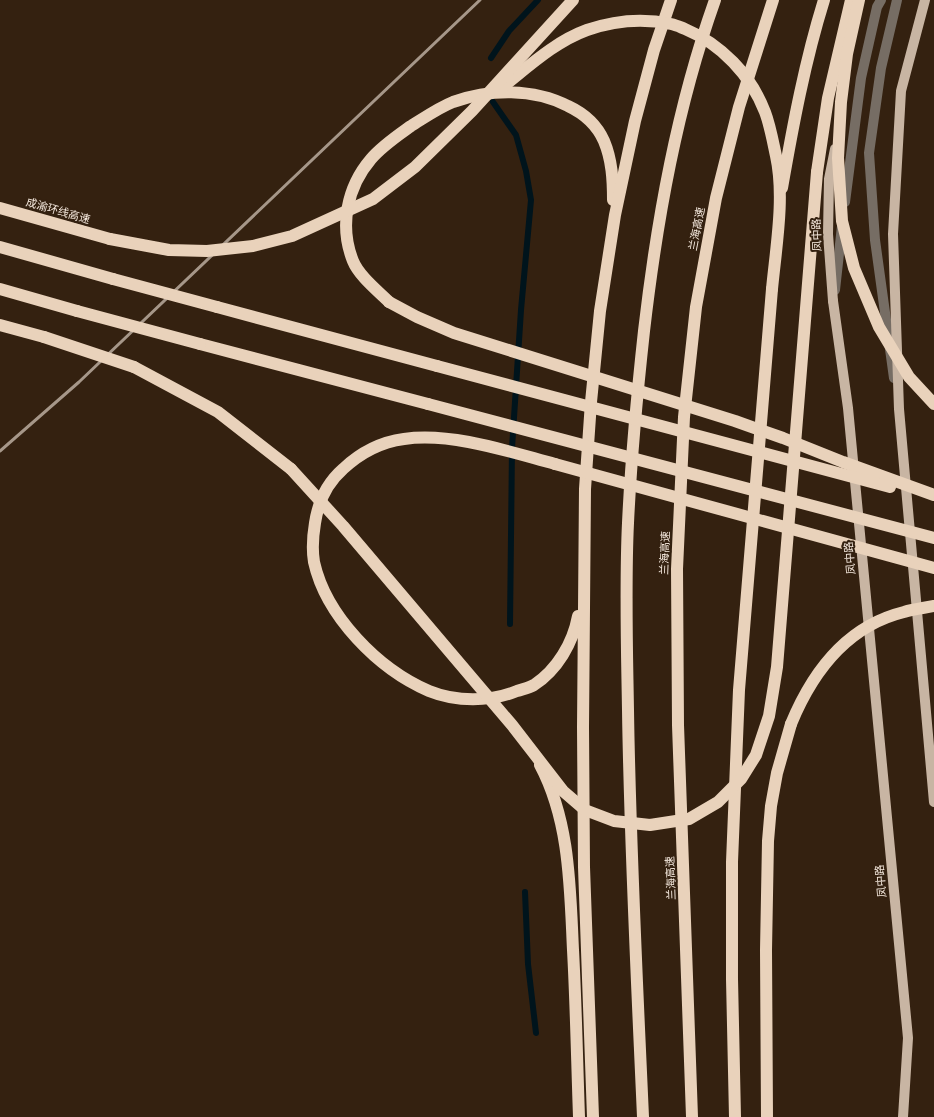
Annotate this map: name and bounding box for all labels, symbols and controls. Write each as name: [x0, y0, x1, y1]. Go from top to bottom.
street label: 成渝环线高速: [24, 196, 92, 226]
street label: 兰海高速: [686, 206, 708, 252]
street label: 凤中路: [810, 218, 824, 252]
street label: 兰海高速: [658, 531, 672, 575]
street label: 凤中路: [842, 541, 858, 575]
street label: 兰海高速: [664, 856, 678, 900]
street label: 凤中路: [873, 864, 889, 898]

